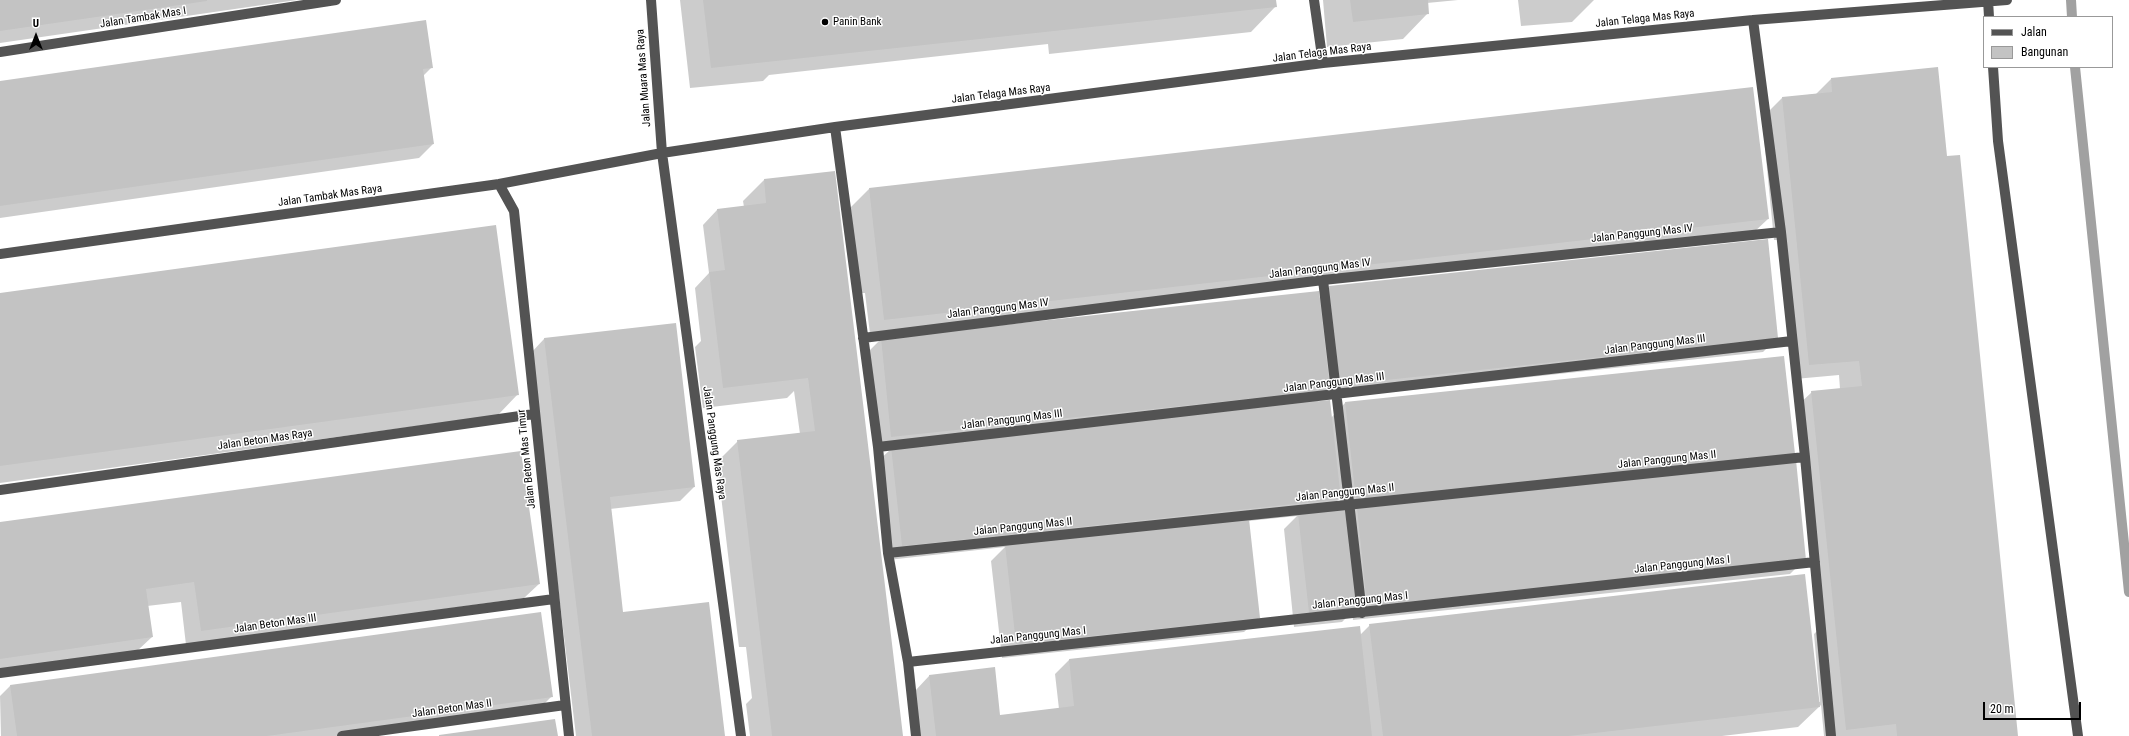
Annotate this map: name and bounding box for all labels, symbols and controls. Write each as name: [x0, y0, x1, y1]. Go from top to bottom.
street label: Jalan Tambak Mas I: [99, 5, 187, 31]
street label: Jalan Telaga Mas Raya: [1595, 7, 1695, 31]
place label: Panin Bank: [833, 15, 882, 29]
north arrow: [16, 16, 56, 56]
legend: [1983, 16, 2113, 68]
text: U: [33, 17, 39, 30]
marker: Panin Bank: [820, 17, 830, 27]
text: Jalan: [2021, 25, 2047, 39]
street label: Jalan Muara Mas Raya: [634, 29, 654, 127]
street label: Jalan Telaga Mas Raya: [1272, 40, 1372, 66]
text: Bangunan: [2021, 45, 2068, 59]
street label: Jalan Telaga Mas Raya: [951, 81, 1051, 107]
street label: Jalan Tambak Mas Raya: [277, 182, 383, 210]
street label: Jalan Panggung Mas IV: [1590, 222, 1694, 246]
street label: Jalan Panggung Mas IV: [1268, 256, 1372, 282]
street label: Jalan Panggung Mas IV: [946, 296, 1050, 322]
street label: Jalan Panggung Mas III: [1604, 332, 1706, 358]
street label: Jalan Panggung Mas III: [1283, 370, 1385, 396]
street label: Jalan Panggung Mas Raya: [700, 386, 728, 500]
street label: Jalan Panggung Mas III: [961, 407, 1063, 433]
street label: Jalan Beton Mas Timur: [515, 408, 539, 510]
street label: Jalan Beton Mas Raya: [217, 427, 313, 453]
street label: Jalan Panggung Mas II: [1617, 448, 1717, 472]
street label: Jalan Panggung Mas II: [1295, 481, 1395, 505]
street label: Jalan Panggung Mas II: [973, 515, 1073, 539]
street label: Jalan Panggung Mas I: [1633, 553, 1731, 577]
street label: Jalan Panggung Mas I: [1311, 589, 1409, 613]
street label: Jalan Beton Mas III: [233, 612, 317, 636]
street label: Jalan Panggung Mas I: [989, 624, 1087, 648]
scale bar: [1985, 694, 2083, 720]
street label: Jalan Beton Mas II: [411, 697, 493, 721]
text: 20 m: [1990, 702, 2014, 716]

